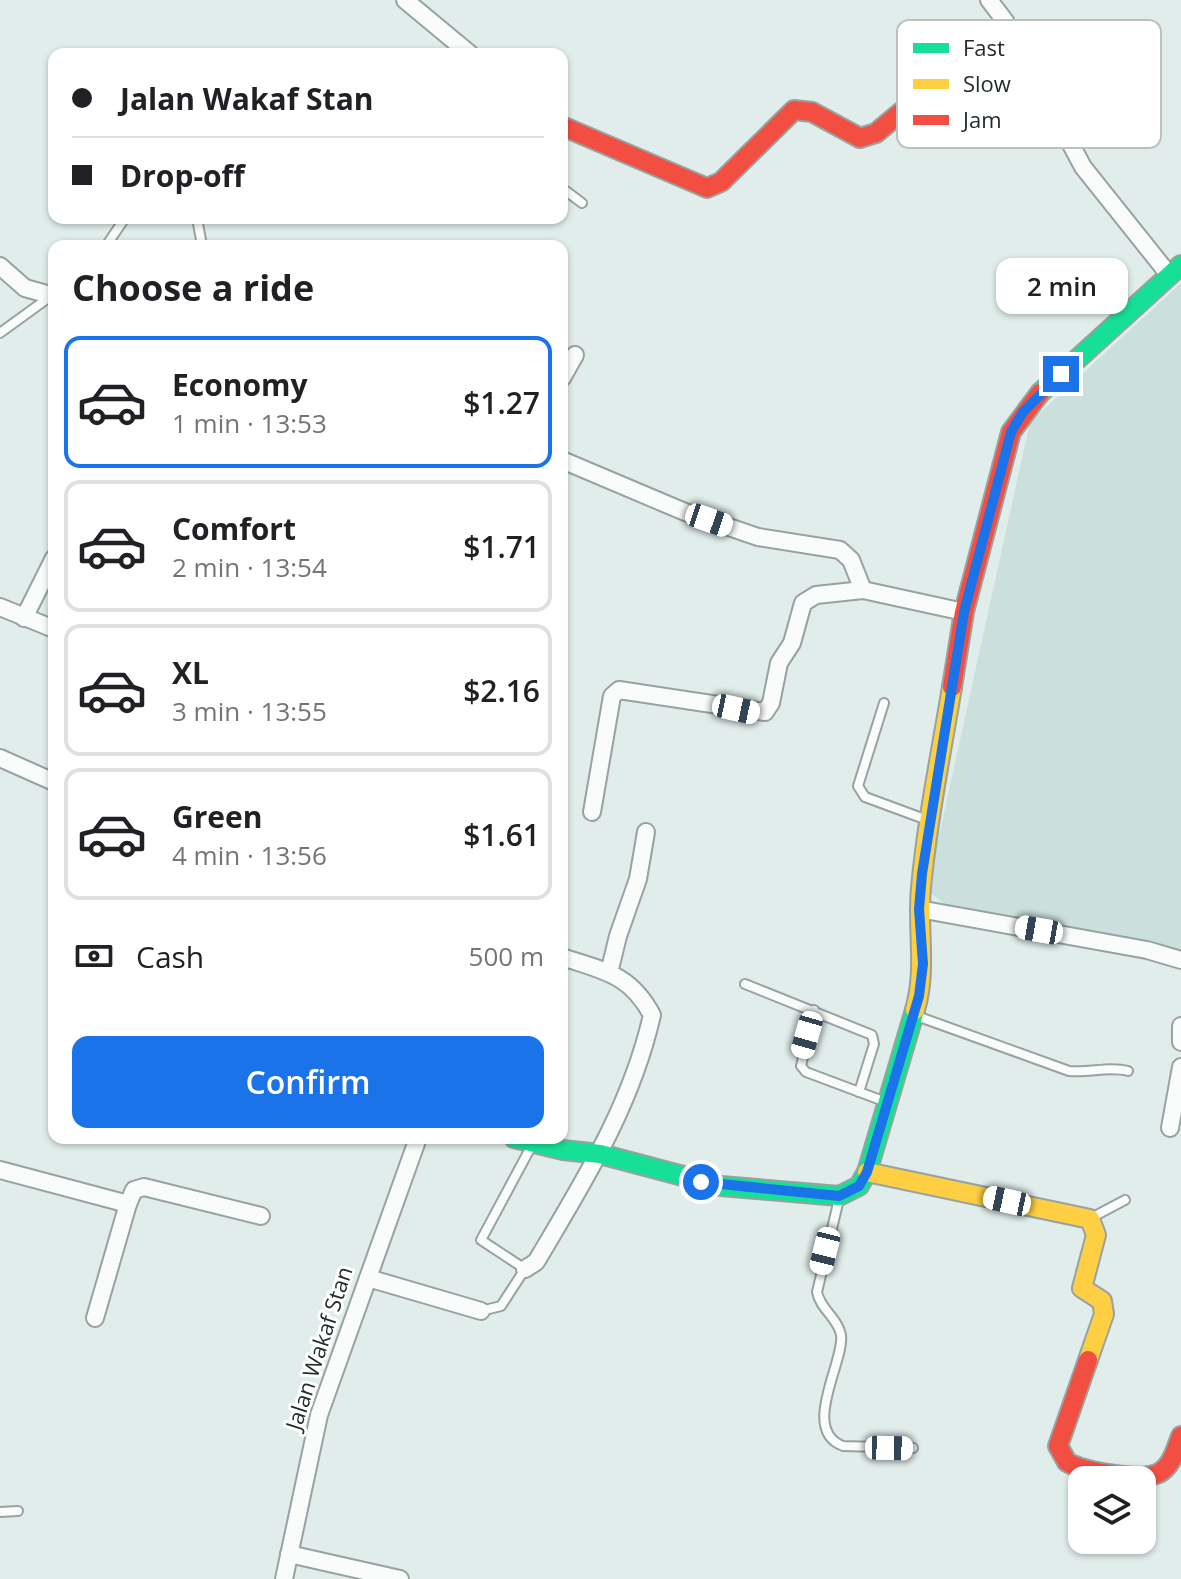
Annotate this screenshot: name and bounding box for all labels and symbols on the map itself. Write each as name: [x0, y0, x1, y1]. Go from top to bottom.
legend: [897, 20, 1161, 148]
text: Fast: [963, 32, 1005, 62]
text: Slow: [963, 68, 1011, 98]
text: Jam: [961, 104, 1002, 134]
callout: 2 min: [995, 258, 1127, 314]
route end: [1043, 356, 1079, 392]
car: [682, 501, 736, 539]
car: [710, 692, 762, 726]
car: [1013, 914, 1065, 946]
car: [789, 1009, 825, 1061]
route start: [683, 1164, 719, 1200]
car: [981, 1184, 1033, 1218]
car: [808, 1225, 842, 1277]
street label: Jalan Wakaf Stan: [277, 1262, 359, 1435]
car: [865, 1436, 913, 1460]

